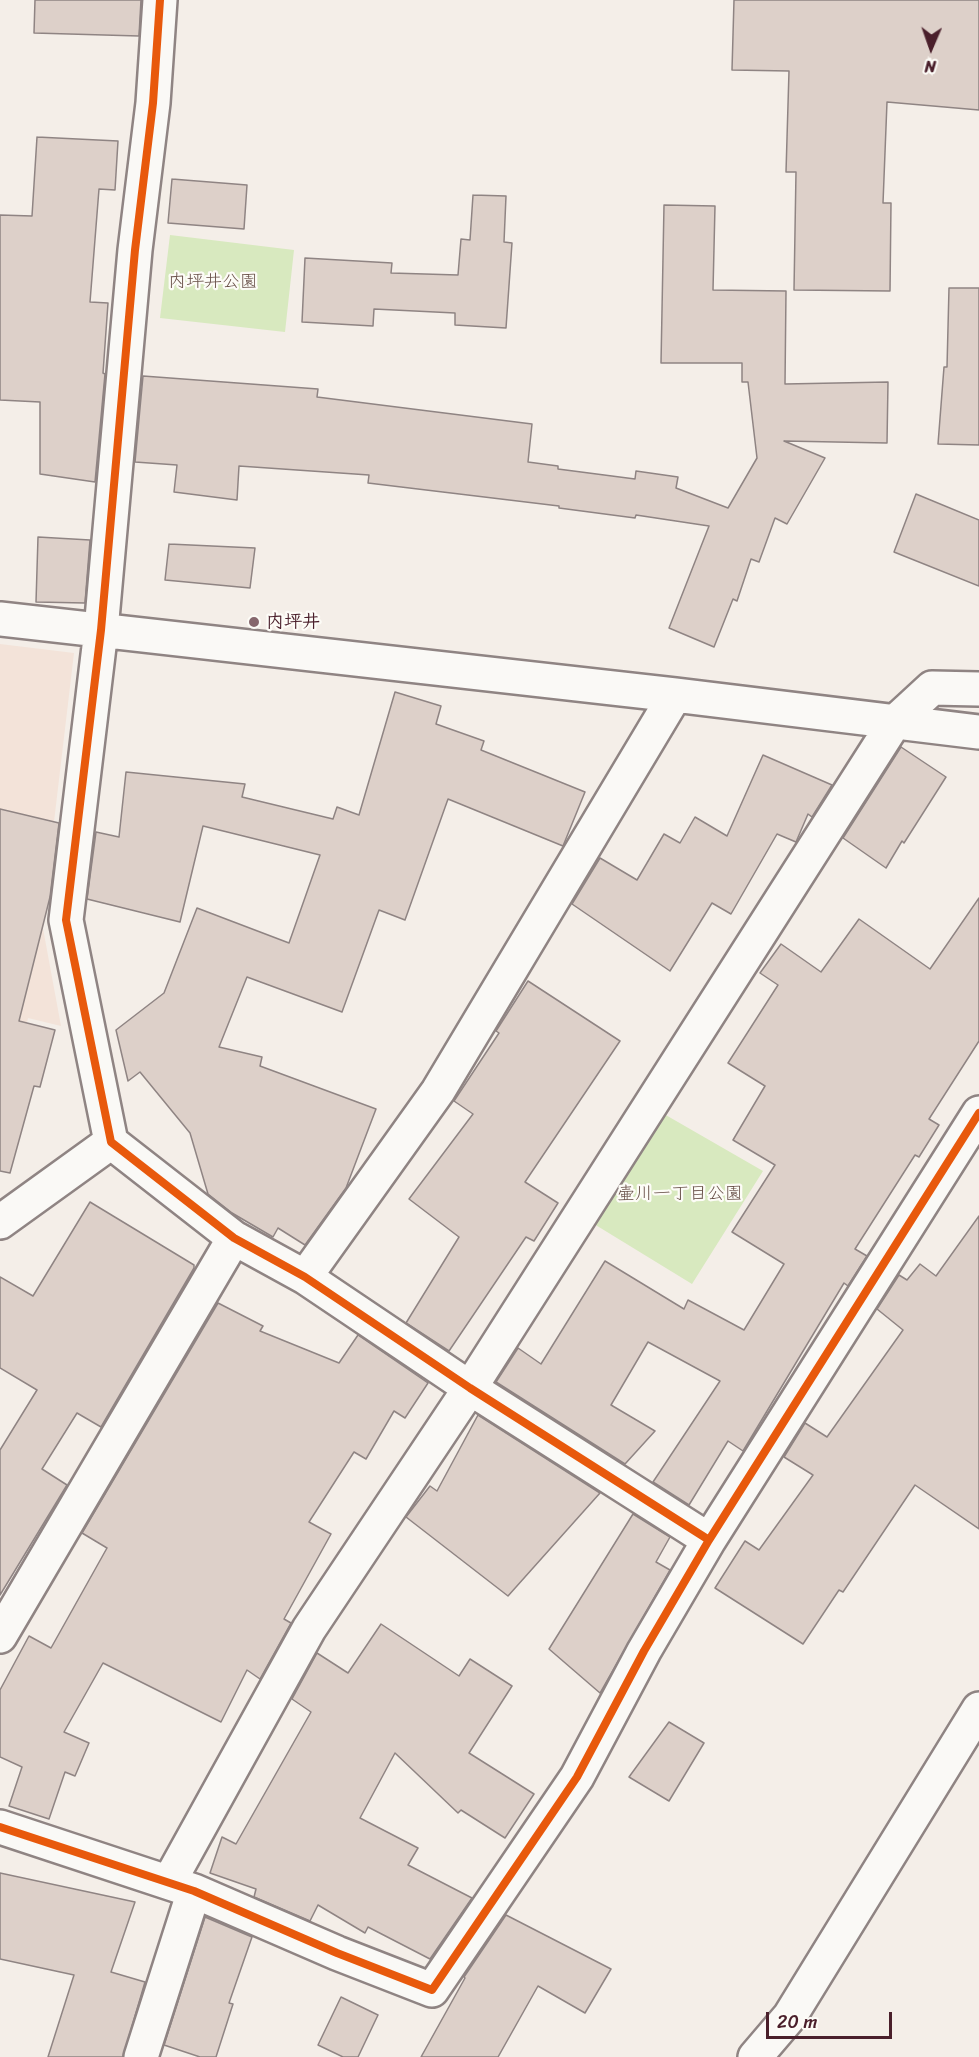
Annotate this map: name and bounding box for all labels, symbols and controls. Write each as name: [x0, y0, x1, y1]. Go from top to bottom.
north arrow: [901, 18, 961, 78]
text: N: [924, 52, 936, 81]
park label: 内坪井公園: [168, 271, 258, 293]
place label: 内坪井: [266, 611, 320, 633]
marker: 内坪井: [247, 615, 261, 629]
park label: 壷川一丁目公園: [617, 1183, 743, 1205]
scale bar: [769, 2000, 895, 2038]
text: 20 m: [777, 2006, 817, 2038]

